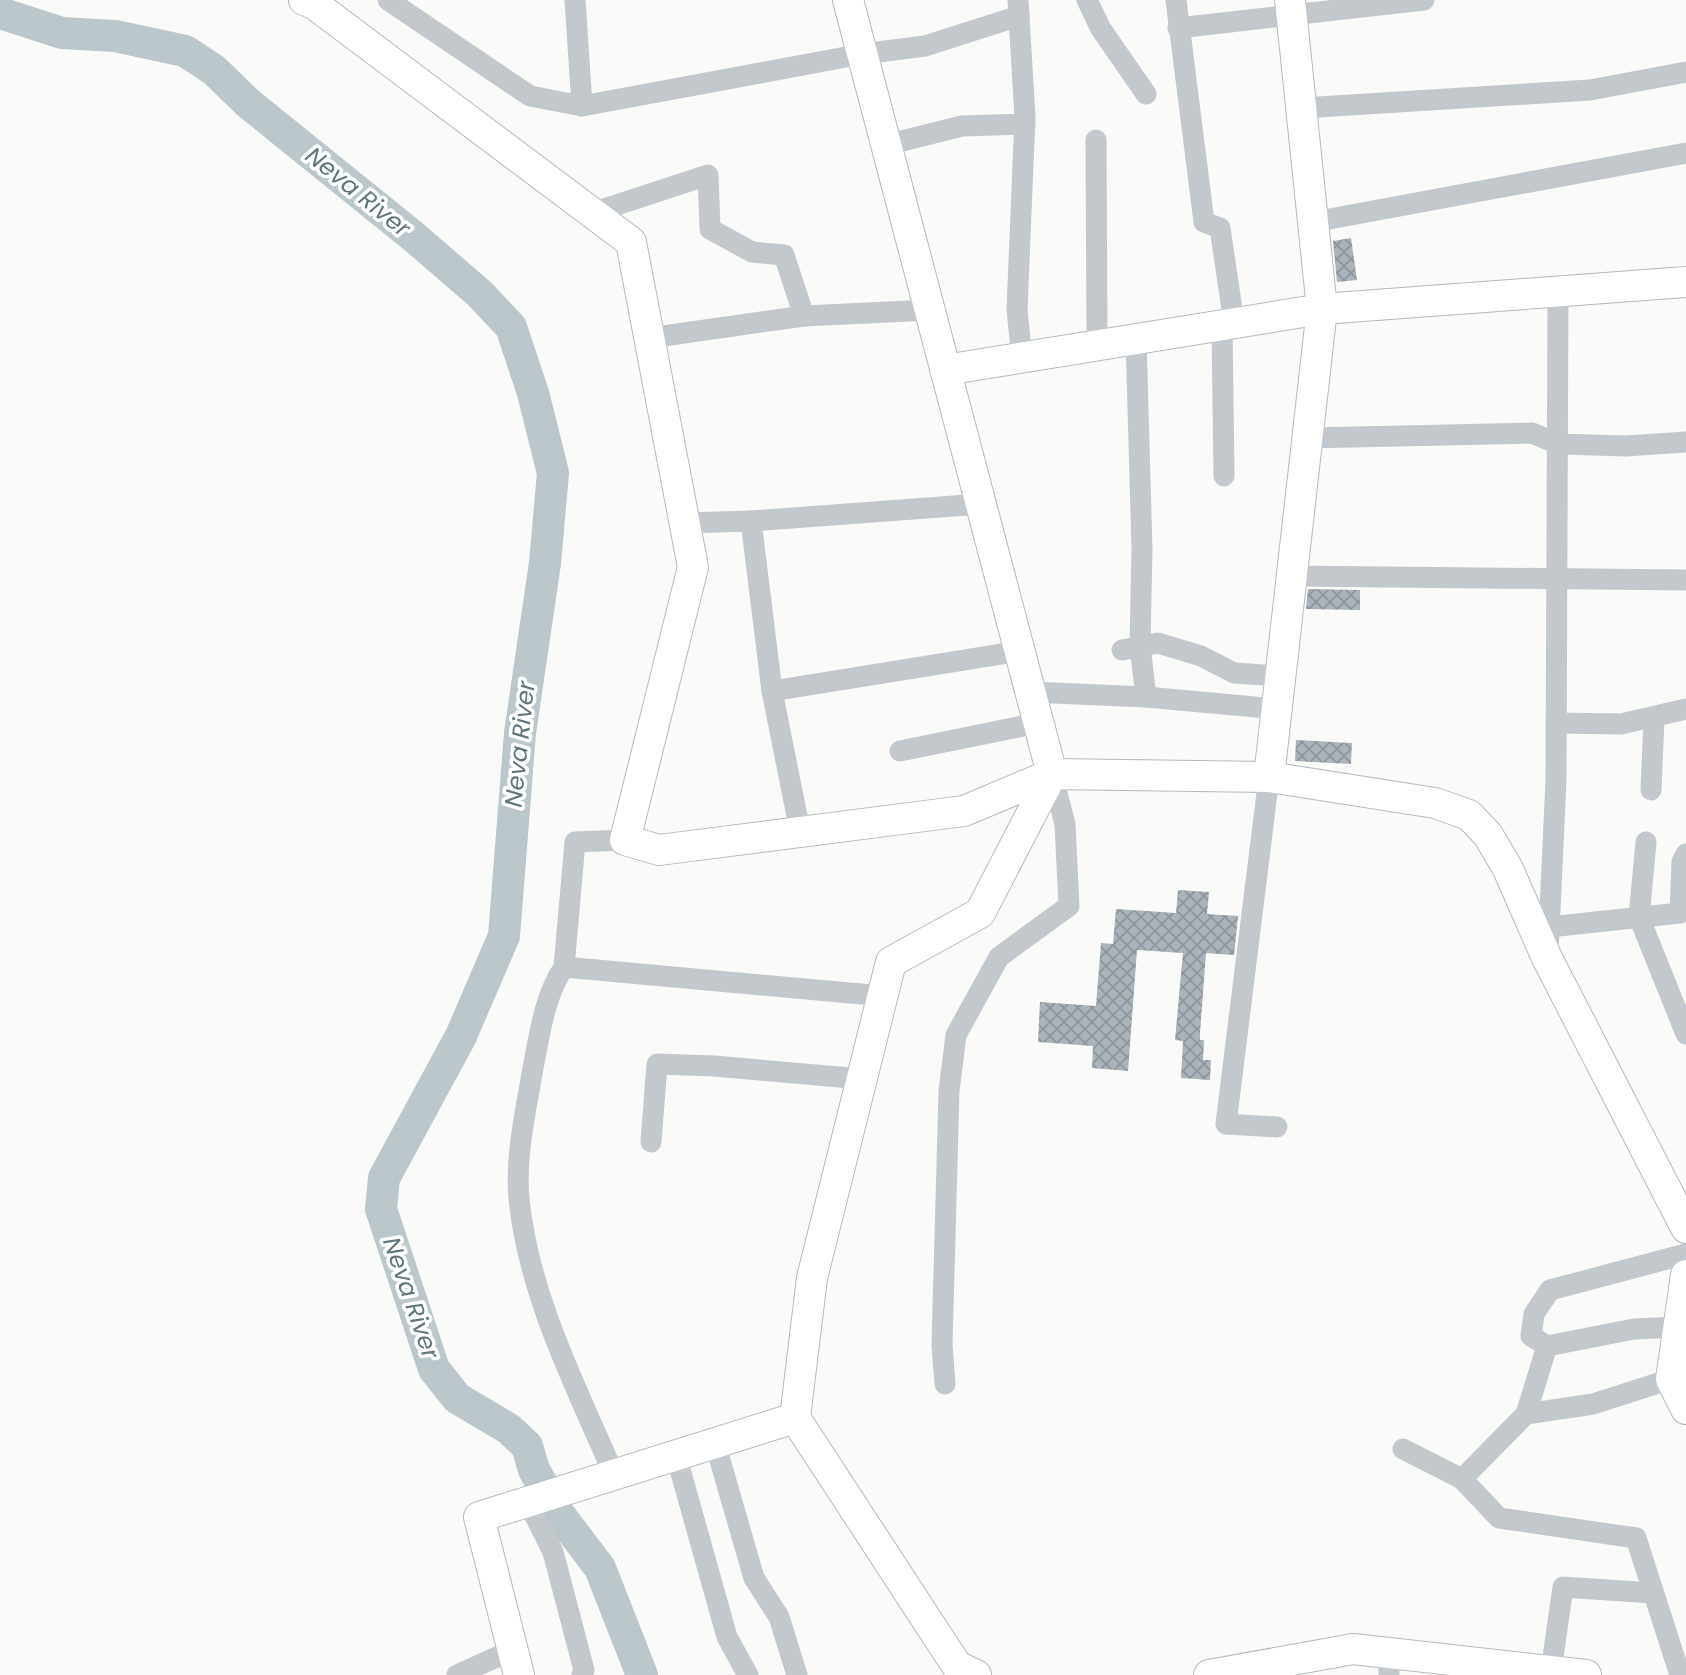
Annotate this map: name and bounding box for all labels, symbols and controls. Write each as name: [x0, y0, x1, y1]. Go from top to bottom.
water label: Neva River: [299, 139, 419, 245]
water label: Neva River: [496, 678, 543, 809]
water label: Neva River: [375, 1233, 448, 1364]

